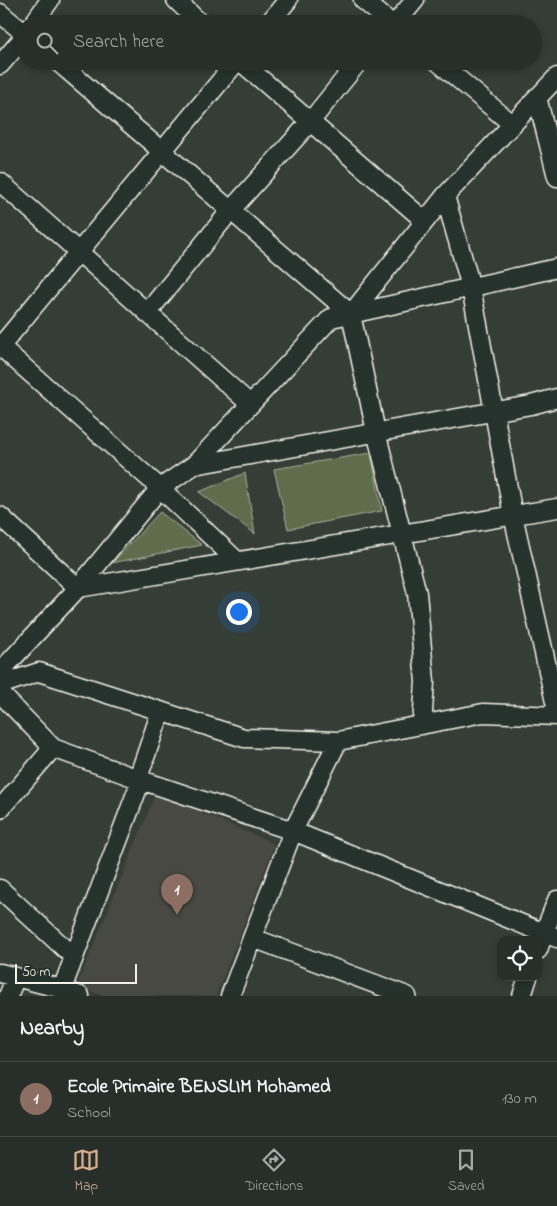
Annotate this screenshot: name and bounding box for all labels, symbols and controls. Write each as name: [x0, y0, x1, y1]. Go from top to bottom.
search box: [15, 15, 542, 70]
icon: search: [33, 29, 61, 57]
text: Search here: [73, 29, 164, 56]
your location: [226, 599, 252, 625]
pin: 1: [161, 874, 193, 915]
map controls: [497, 936, 542, 981]
button: locate: [497, 936, 542, 981]
scale bar: [15, 961, 138, 984]
text: 50 m: [22, 962, 50, 983]
text: Nearby: [20, 1014, 84, 1044]
text: Ecole Primaire BENSLIM Mohamed: [67, 1074, 331, 1101]
text: 1: [33, 1087, 39, 1111]
text: 130 m: [502, 1087, 537, 1111]
text: School: [67, 1101, 111, 1125]
tab: Map: [72, 1146, 100, 1197]
tab: Directions: [245, 1146, 303, 1197]
tab: Saved: [448, 1146, 485, 1197]

